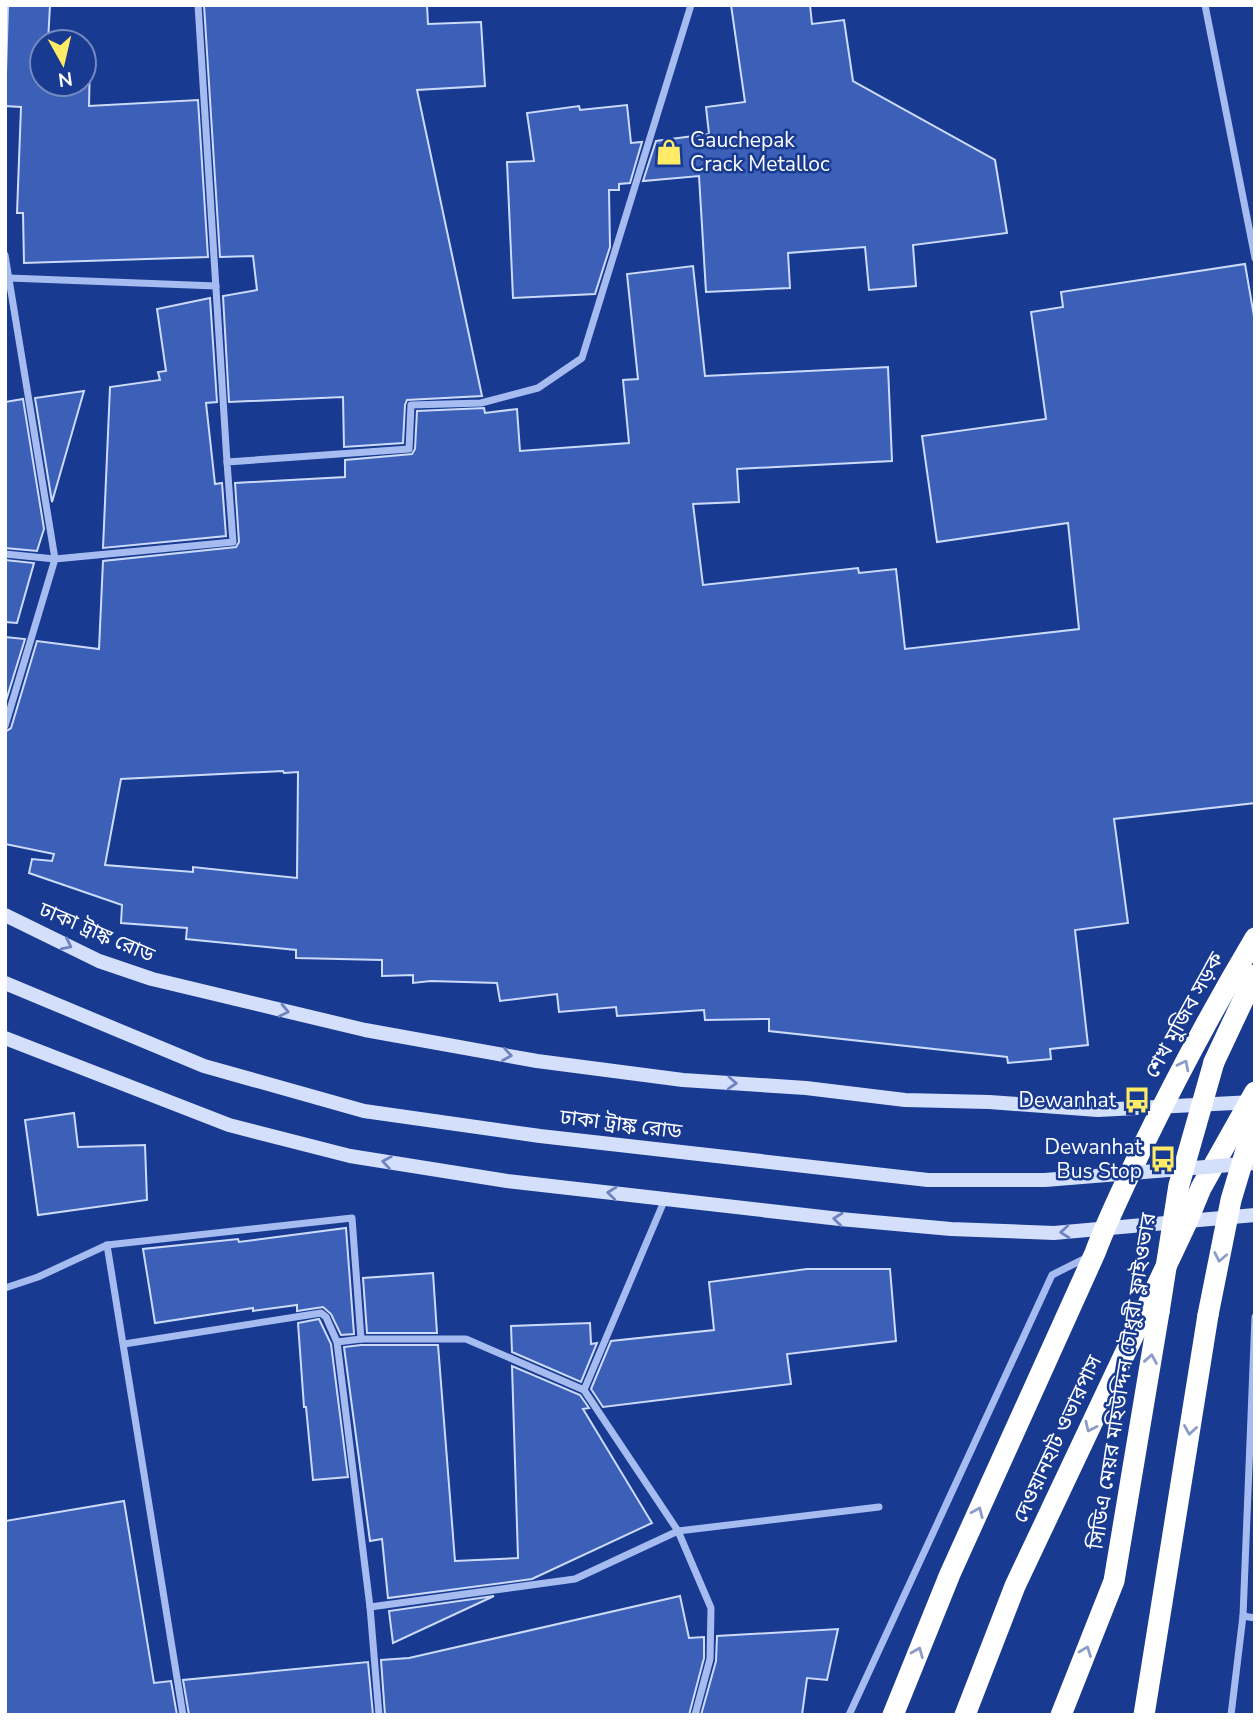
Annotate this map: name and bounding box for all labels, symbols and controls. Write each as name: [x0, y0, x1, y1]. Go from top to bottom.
north arrow: [28, 28, 98, 98]
text: N: [56, 65, 74, 93]
place label: Gauchepak Crack Metalloc: [690, 126, 830, 178]
shop icon: Gauchepak Crack Metalloc: [654, 137, 684, 167]
street label: ঢাকা ট্রাঙ্ক রোড: [34, 895, 160, 969]
one-way arrow: [60, 937, 72, 951]
street label: শেখ মুজিব সড়ক: [1138, 946, 1231, 1083]
one-way arrow: [278, 1002, 290, 1017]
one-way arrow: [501, 1047, 513, 1062]
one-way arrow: [1175, 1059, 1189, 1072]
one-way arrow: [727, 1075, 738, 1090]
bus stop icon: Dewanhat: [1122, 1085, 1152, 1115]
place label: Dewanhat: [1018, 1086, 1117, 1114]
street label: ঢাকা ট্রাঙ্ক রোড: [557, 1103, 685, 1145]
place label: Dewanhat Bus Stop: [1044, 1133, 1143, 1185]
bus stop icon: Dewanhat Bus Stop: [1148, 1144, 1178, 1174]
one-way arrow: [381, 1155, 392, 1170]
one-way arrow: [606, 1186, 617, 1201]
street label: সিডিএ মেয়র মহিউদ্দিন চৌধুরী ফ্লাইওভার: [1081, 1210, 1162, 1552]
one-way arrow: [832, 1212, 843, 1227]
one-way arrow: [1059, 1224, 1070, 1239]
one-way arrow: [1213, 1251, 1228, 1263]
street label: দেওয়ানহাট ওভারপাস: [1006, 1350, 1108, 1527]
one-way arrow: [1143, 1353, 1158, 1365]
one-way arrow: [1084, 1420, 1098, 1432]
one-way arrow: [1183, 1425, 1198, 1436]
one-way arrow: [970, 1507, 984, 1519]
one-way arrow: [910, 1646, 924, 1658]
one-way arrow: [1077, 1646, 1091, 1658]

